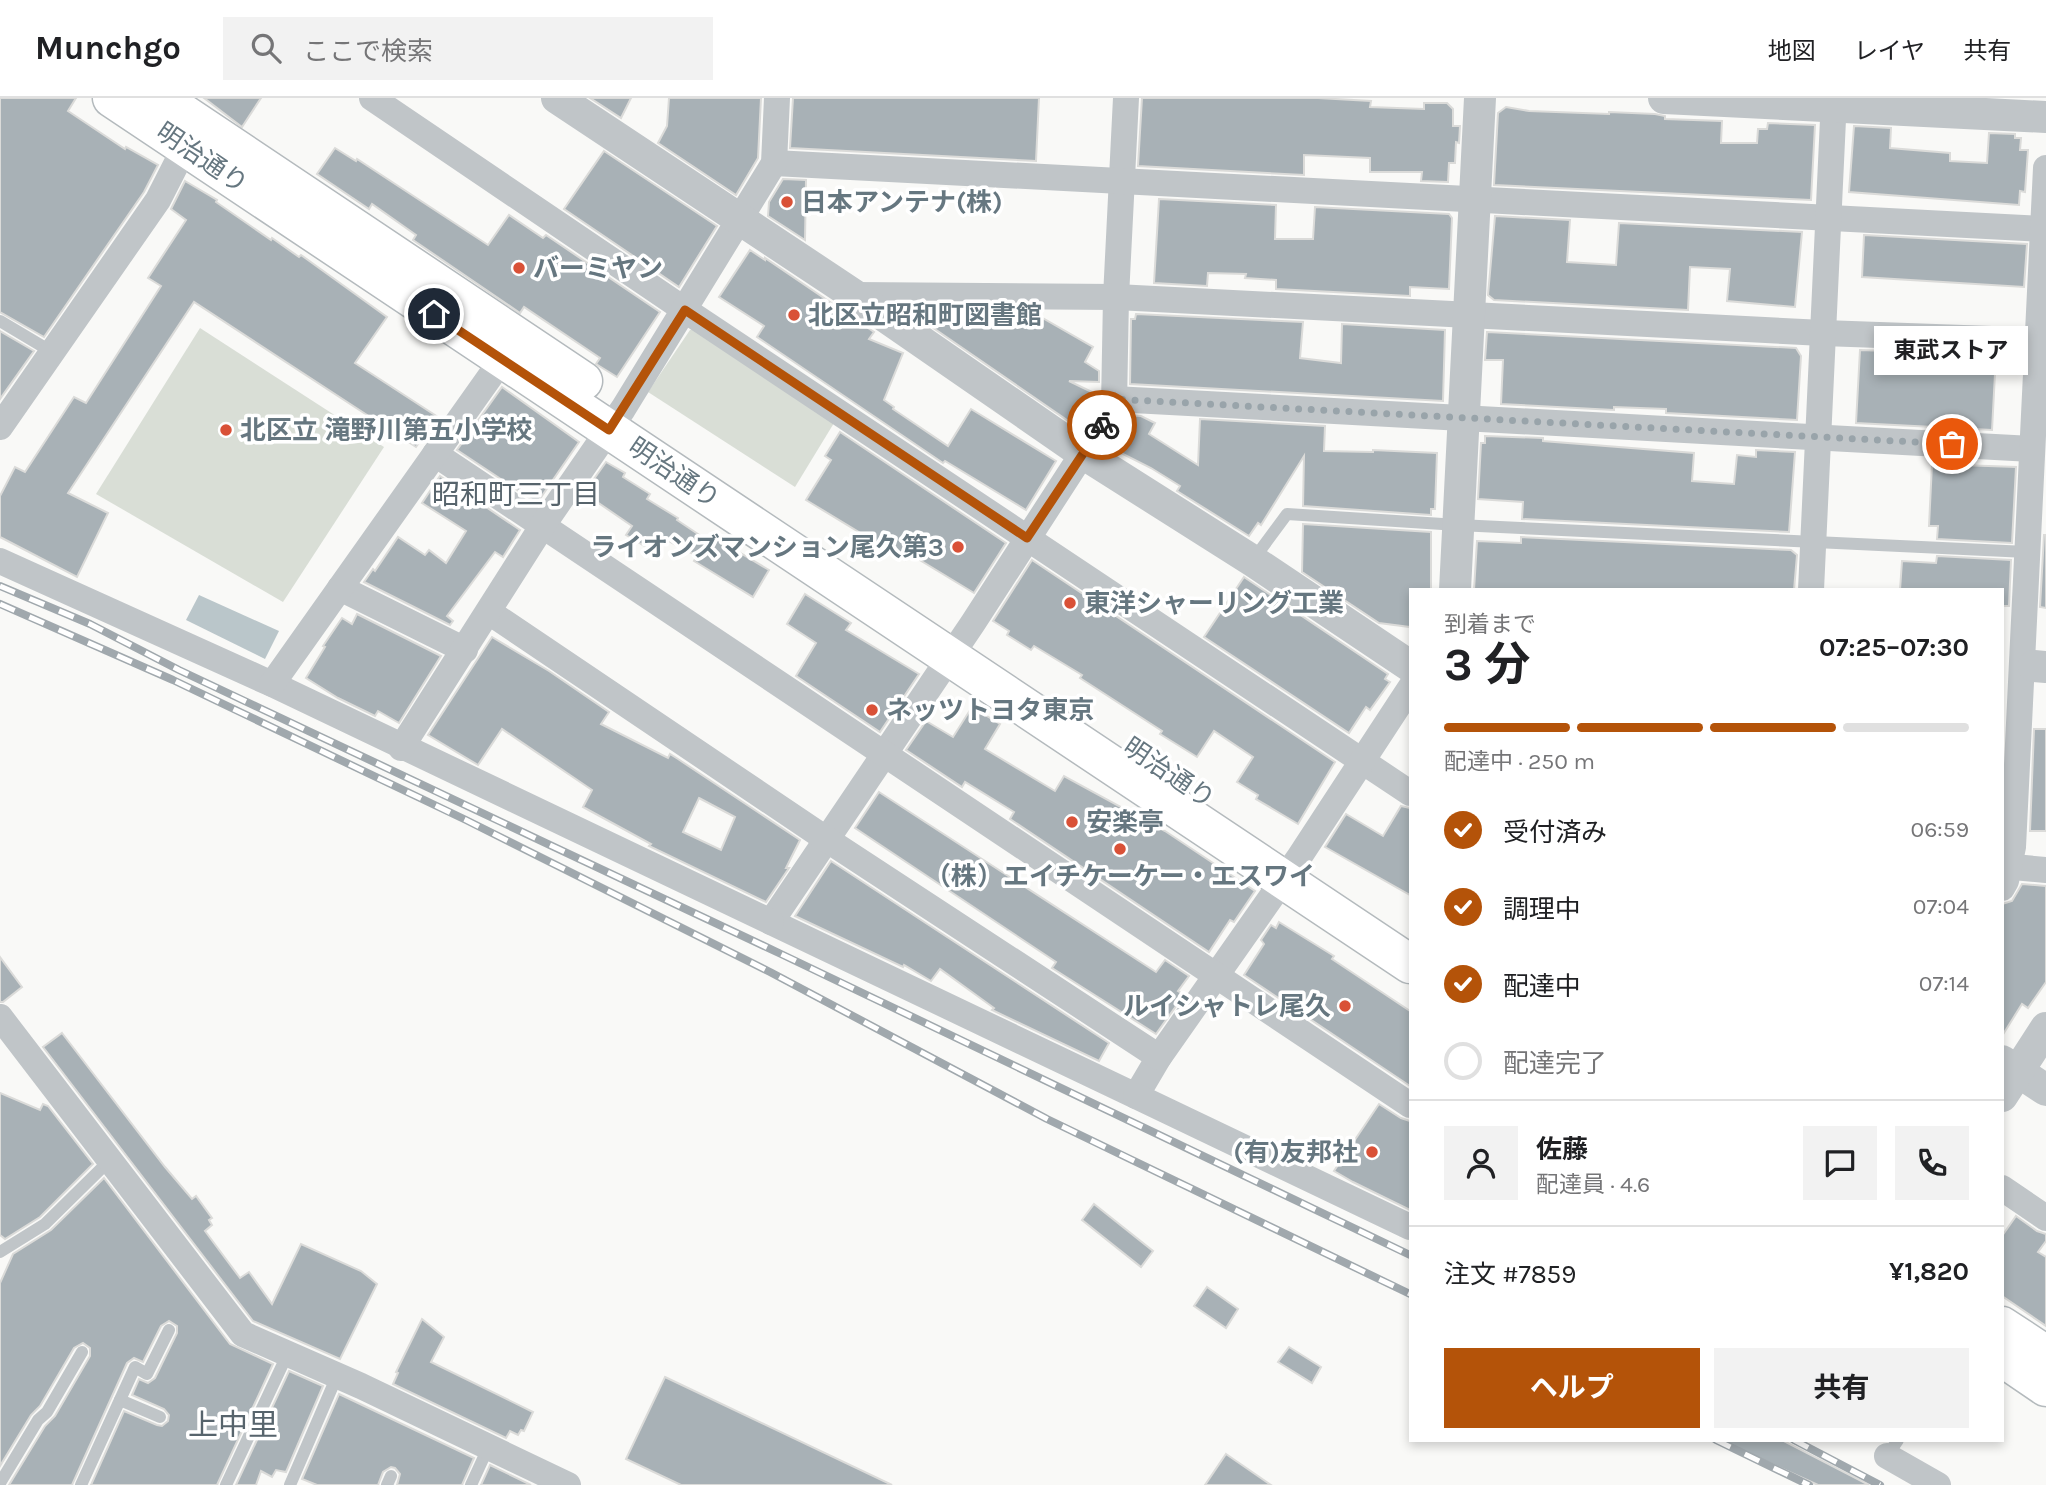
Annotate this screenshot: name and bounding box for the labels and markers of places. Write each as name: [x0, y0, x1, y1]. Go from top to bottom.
place label: 日本アンテナ(株): [801, 187, 1003, 218]
marker: 日本アンテナ(株): [779, 194, 795, 210]
place label: バーミヤン: [533, 253, 663, 284]
marker: バーミヤン: [511, 260, 527, 276]
pin: [404, 284, 464, 344]
place label: 北区立昭和町図書館: [808, 300, 1042, 331]
marker: 北区立昭和町図書館: [786, 307, 802, 323]
callout: 東武ストア: [1875, 325, 2029, 374]
pin: [1922, 414, 1982, 474]
place label: 北区立 滝野川第五小学校: [240, 415, 533, 446]
marker: 北区立 滝野川第五小学校: [218, 422, 234, 438]
place label: ライオンズマンション尾久第3: [590, 532, 944, 563]
marker: ライオンズマンション尾久第3: [950, 539, 966, 555]
place label: 東洋シャーリング工業: [1084, 588, 1344, 619]
marker: 東洋シャーリング工業: [1062, 595, 1078, 611]
place label: ネッツトヨタ東京: [886, 695, 1094, 726]
marker: ネッツトヨタ東京: [864, 702, 880, 718]
place label: 安楽亭: [1086, 807, 1164, 838]
marker: 安楽亭: [1064, 814, 1080, 830]
marker: （株）エイチケーケー・エスワイ: [1112, 841, 1128, 857]
place label: （株）エイチケーケー・エスワイ: [925, 861, 1315, 892]
place label: ルイシャトレ尾久: [1123, 991, 1331, 1022]
marker: ルイシャトレ尾久: [1337, 998, 1353, 1014]
place label: (有)友邦社: [1233, 1137, 1358, 1168]
marker: (有)友邦社: [1364, 1144, 1380, 1160]

